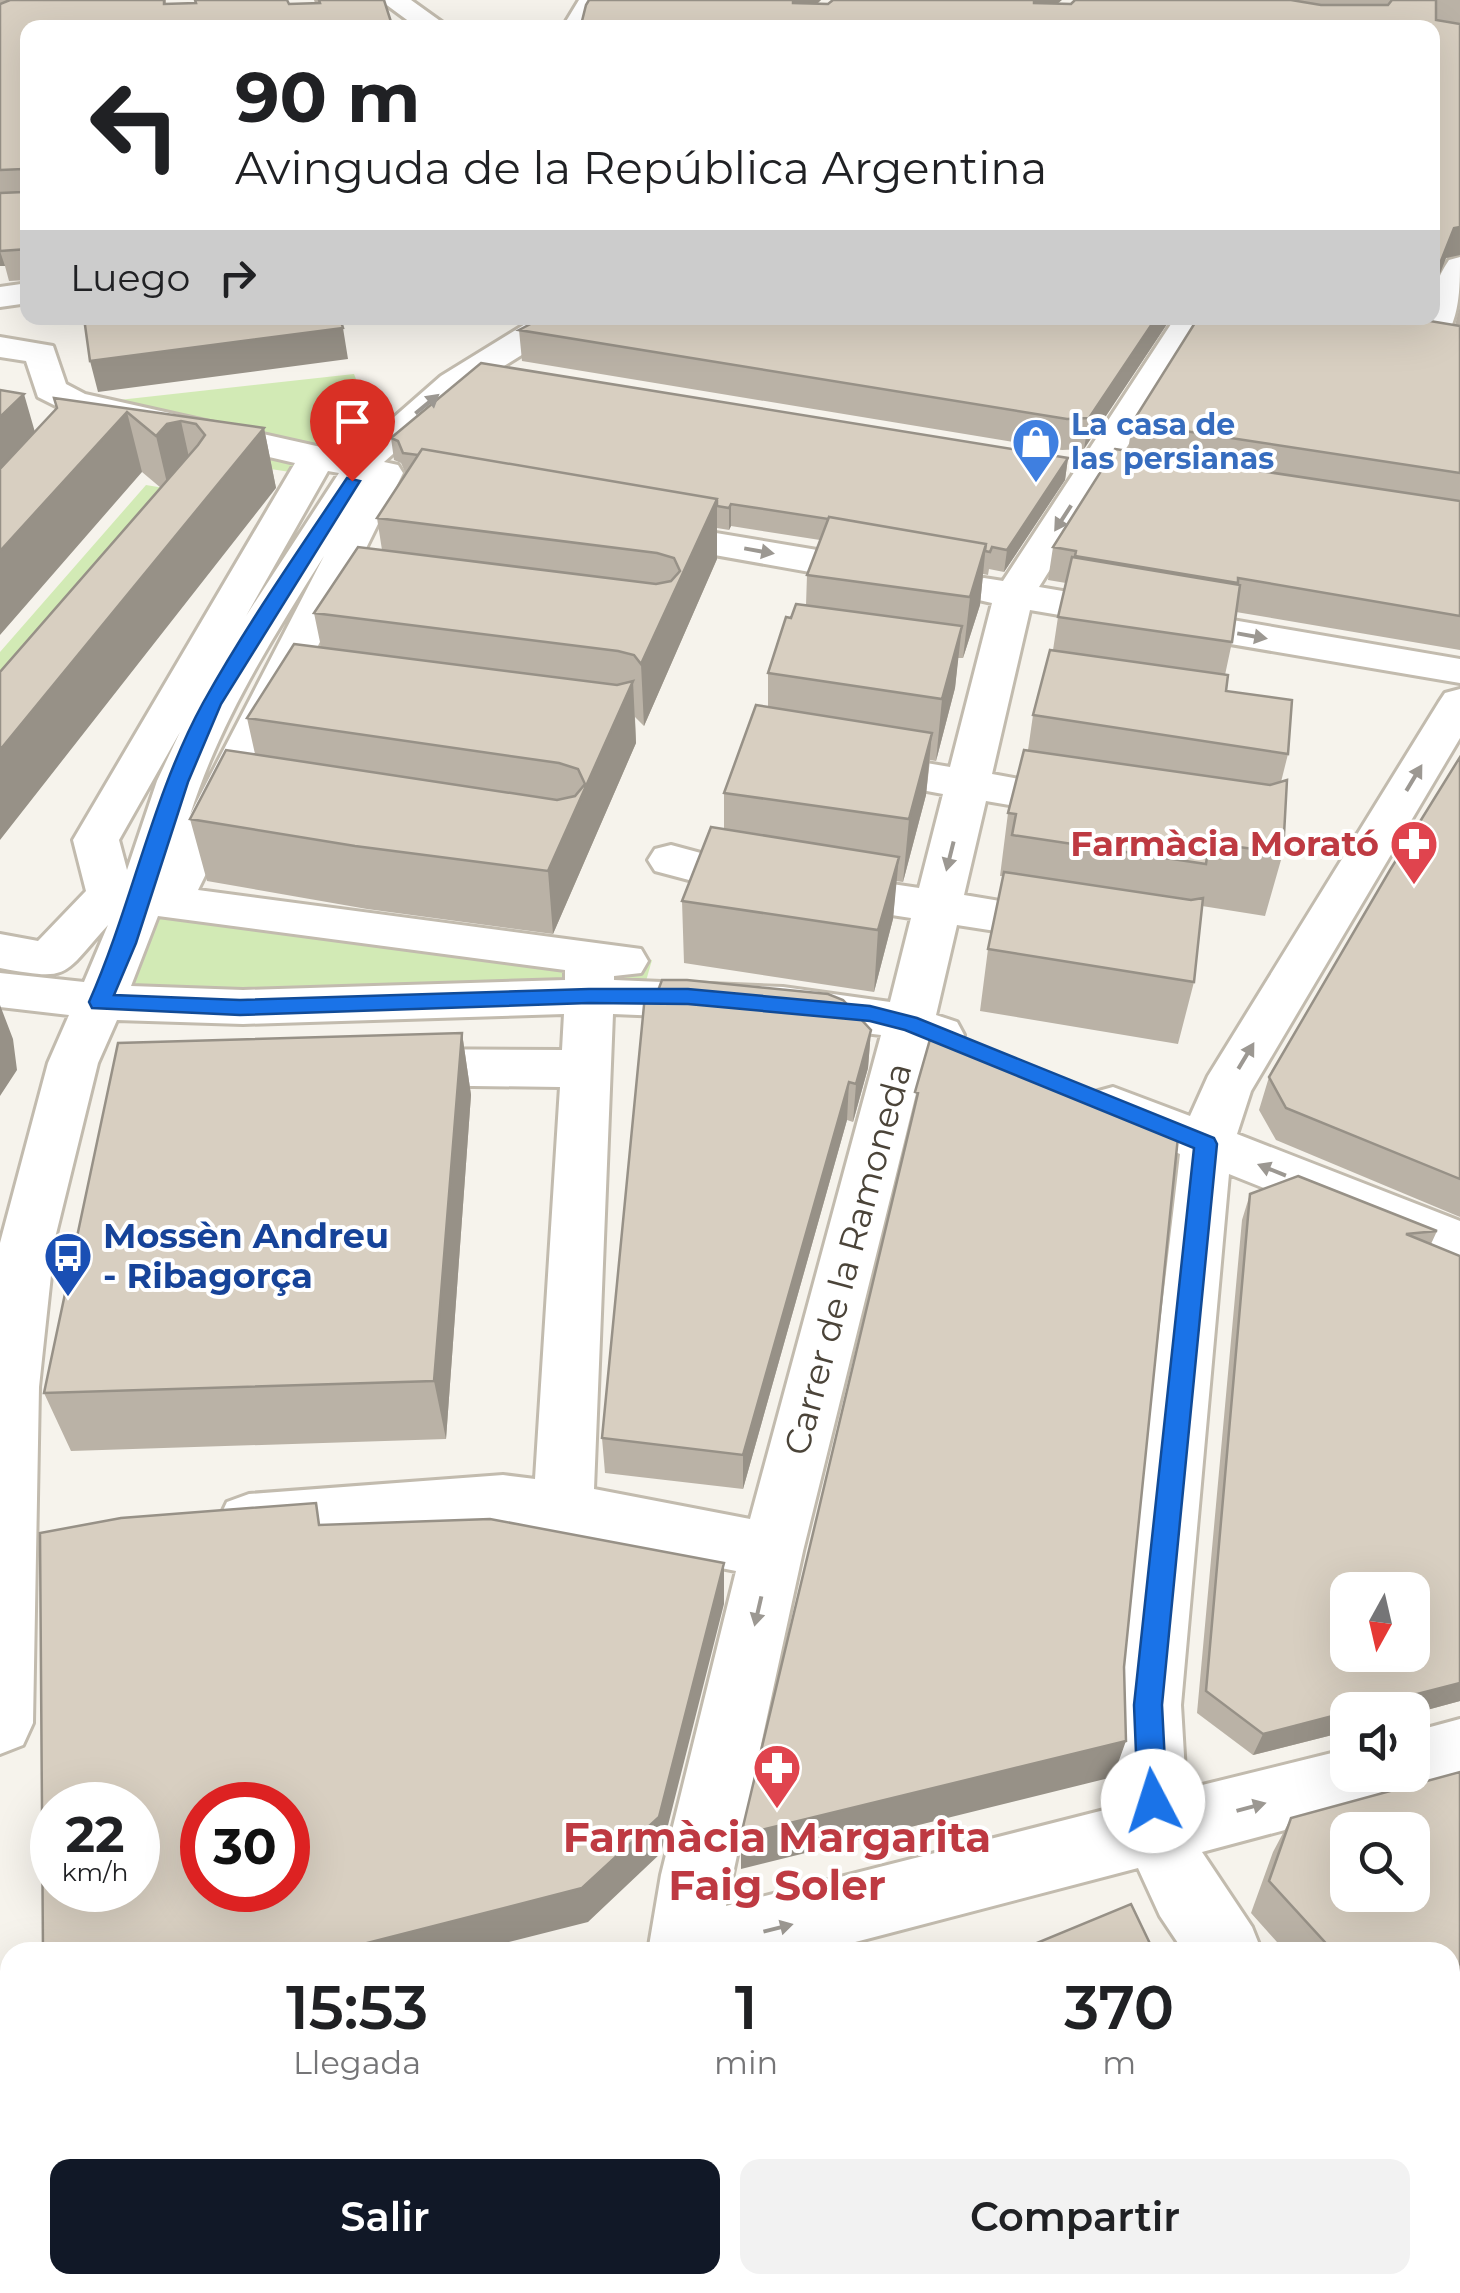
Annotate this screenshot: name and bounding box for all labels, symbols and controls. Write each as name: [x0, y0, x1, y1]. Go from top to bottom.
text: 90 m: [235, 54, 420, 140]
icon: left: [70, 60, 200, 190]
text: Avinguda de la República Argentina: [235, 140, 1047, 195]
icon: right: [210, 250, 265, 305]
text: Luego: [70, 254, 190, 301]
pin: [310, 379, 395, 482]
icon: arrive: [325, 394, 380, 449]
one-way arrow: [415, 394, 440, 415]
place label: La casa de las persianas: [1071, 406, 1274, 477]
shop icon: La casa de las persianas: [1010, 416, 1062, 484]
one-way arrow: [1054, 504, 1073, 531]
one-way arrow: [744, 544, 775, 559]
one-way arrow: [1236, 629, 1268, 644]
one-way arrow: [1405, 764, 1422, 792]
pharmacy icon: Farmàcia Morató: [1388, 818, 1440, 886]
place label: Farmàcia Morató: [1070, 822, 1379, 865]
one-way arrow: [942, 841, 958, 872]
one-way arrow: [1237, 1042, 1254, 1070]
street label: Carrer de la Ramoneda: [774, 1058, 921, 1460]
one-way arrow: [1256, 1161, 1286, 1177]
place label: Mossèn Andreu - Ribagorça: [103, 1214, 389, 1297]
bus stop icon: Mossèn Andreu - Ribagorça: [42, 1230, 94, 1298]
north arrow: [1330, 1572, 1430, 1672]
map controls: [1330, 1572, 1430, 1912]
one-way arrow: [750, 1596, 765, 1627]
button: sound: [1330, 1692, 1430, 1792]
pharmacy icon: Farmàcia Margarita Faig Soler: [751, 1742, 803, 1810]
position arrow: [1101, 1749, 1205, 1853]
speed limit sign: 30: [180, 1782, 310, 1912]
one-way arrow: [1236, 1798, 1267, 1814]
text: 22: [66, 1804, 125, 1865]
place label: Farmàcia Margarita Faig Soler: [563, 1811, 991, 1911]
button: search: [1330, 1812, 1430, 1912]
text: km/h: [62, 1857, 128, 1887]
one-way arrow: [763, 1920, 794, 1936]
text: 15:53: [286, 1971, 428, 2044]
text: 1: [735, 1971, 758, 2044]
text: 370: [1064, 1971, 1174, 2044]
text: Llegada: [293, 2043, 421, 2082]
text: min: [714, 2043, 778, 2082]
text: m: [1102, 2043, 1136, 2082]
button: Salir: [50, 2159, 720, 2274]
button: Compartir: [740, 2159, 1410, 2274]

